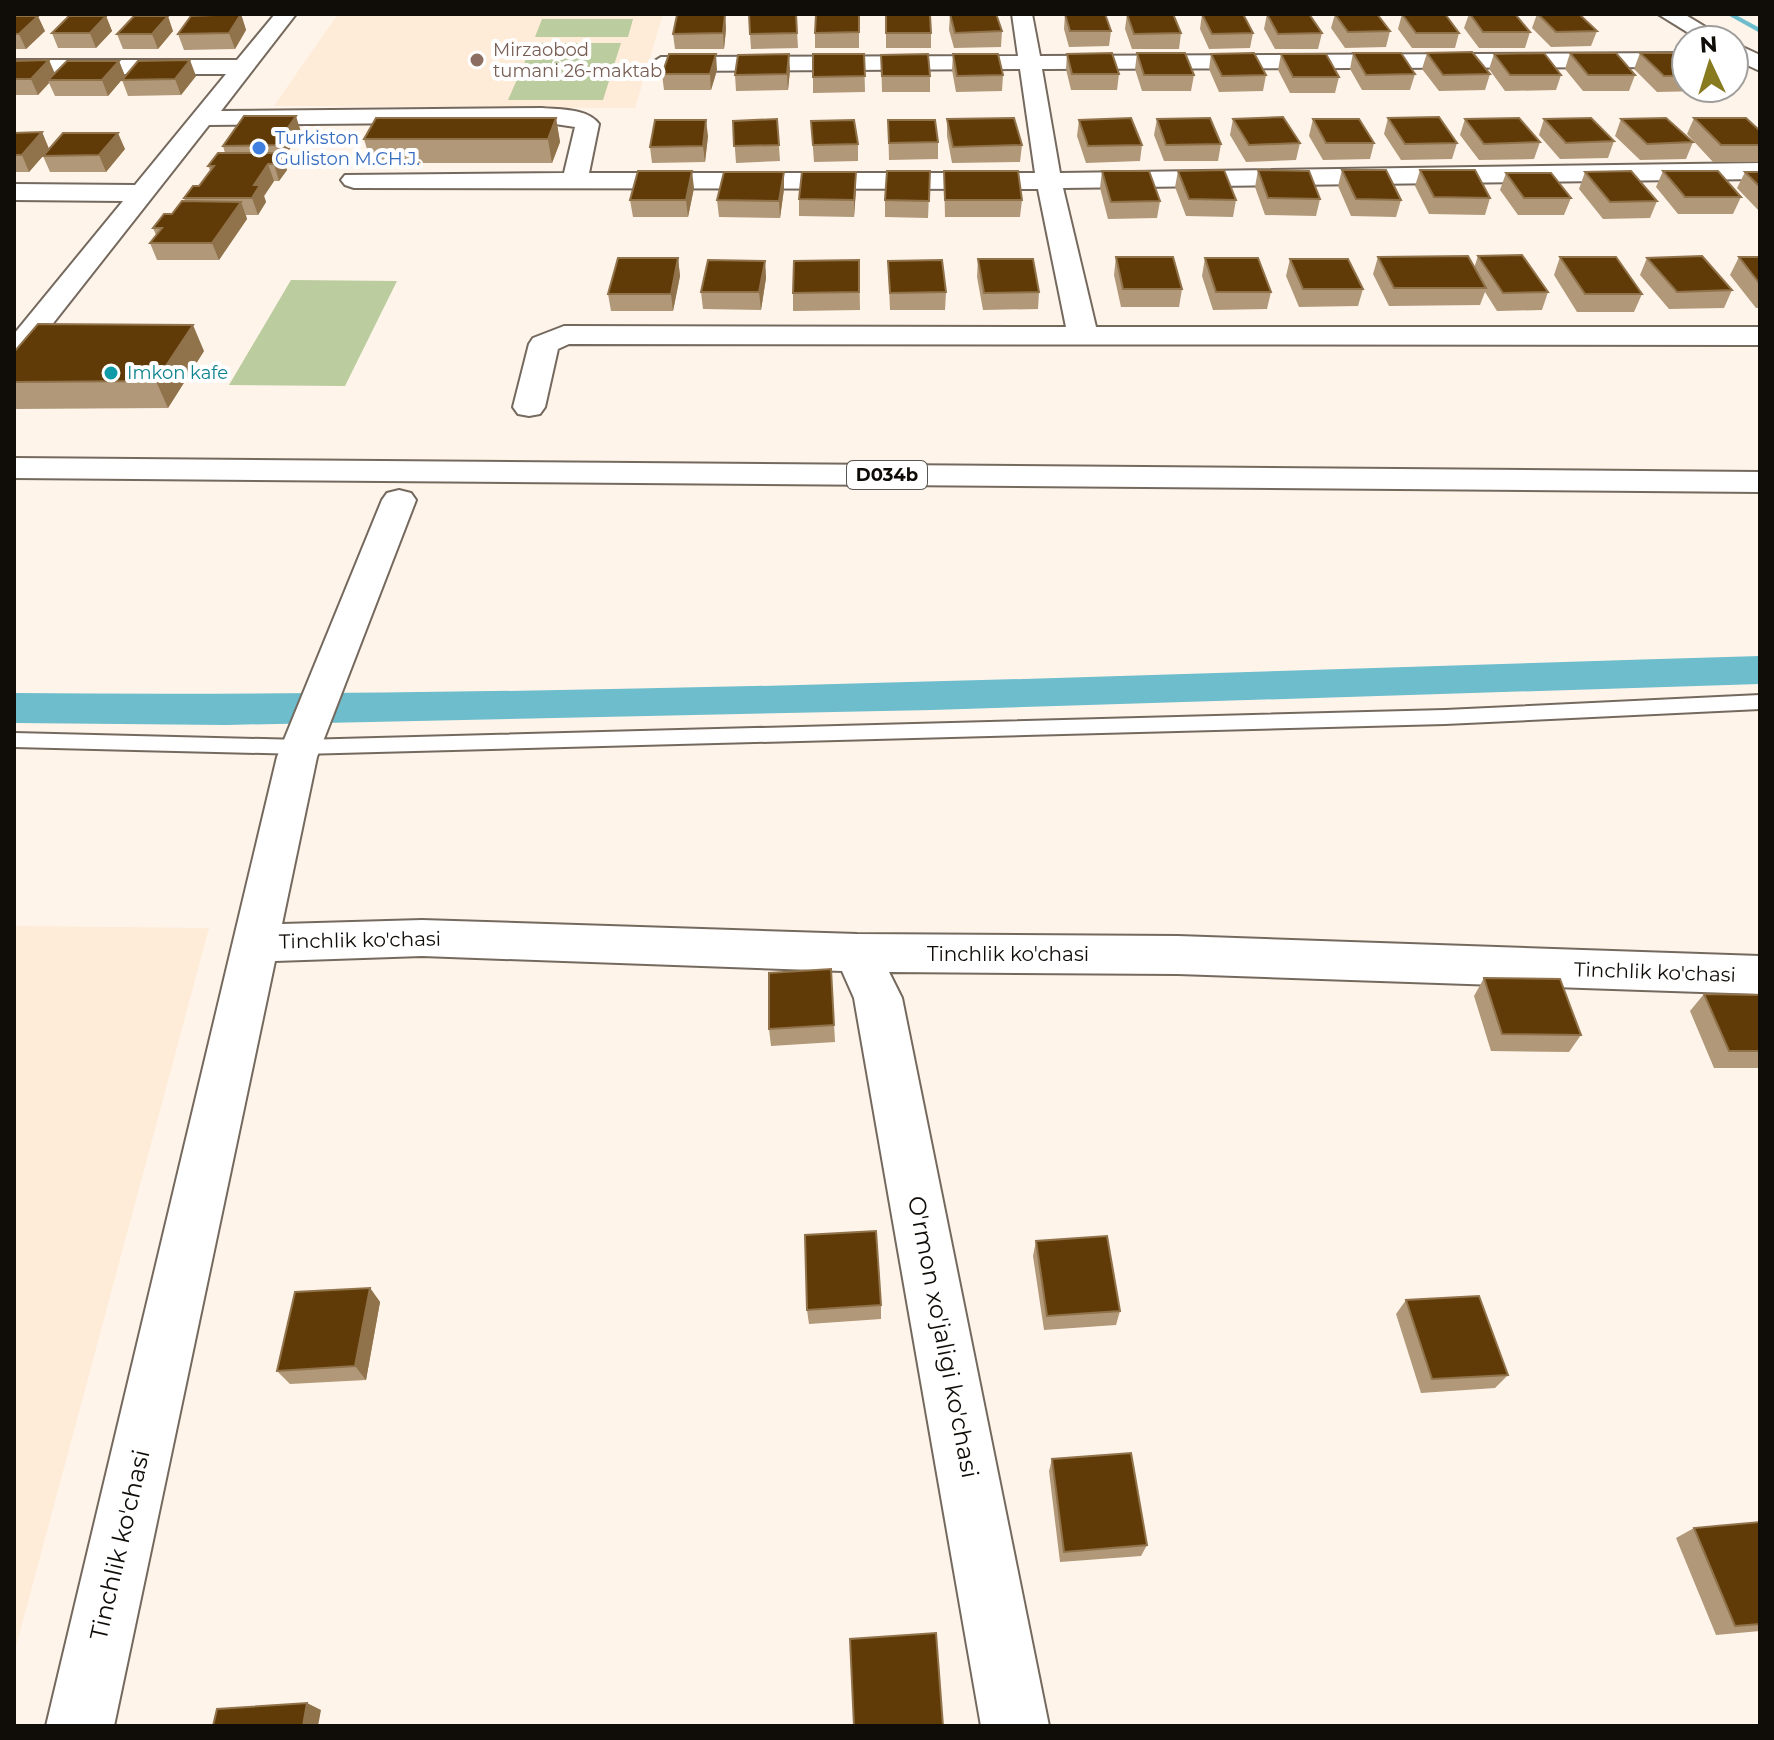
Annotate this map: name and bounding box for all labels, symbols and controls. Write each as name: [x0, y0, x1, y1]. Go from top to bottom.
north arrow: [1670, 24, 1750, 104]
text: N: [1699, 30, 1718, 59]
place label: Mirzaobod tumani 26-maktab: [493, 39, 662, 82]
marker: Mirzaobod tumani 26-maktab: [468, 51, 486, 69]
place label: Turkiston Guliston M.CH.J.: [275, 127, 420, 170]
marker: Turkiston Guliston M.CH.J.: [250, 139, 268, 157]
place label: Imkon kafe: [127, 362, 228, 384]
marker: Imkon kafe: [102, 364, 120, 382]
road number: D034b: [847, 461, 927, 489]
street label: Tinchlik ko'chasi: [279, 927, 441, 953]
street label: Tinchlik ko'chasi: [927, 942, 1089, 966]
street label: Tinchlik ko'chasi: [1574, 957, 1736, 987]
street label: O'rmon xo'jaligi ko'chasi: [902, 1193, 985, 1480]
street label: Tinchlik ko'chasi: [84, 1447, 156, 1643]

